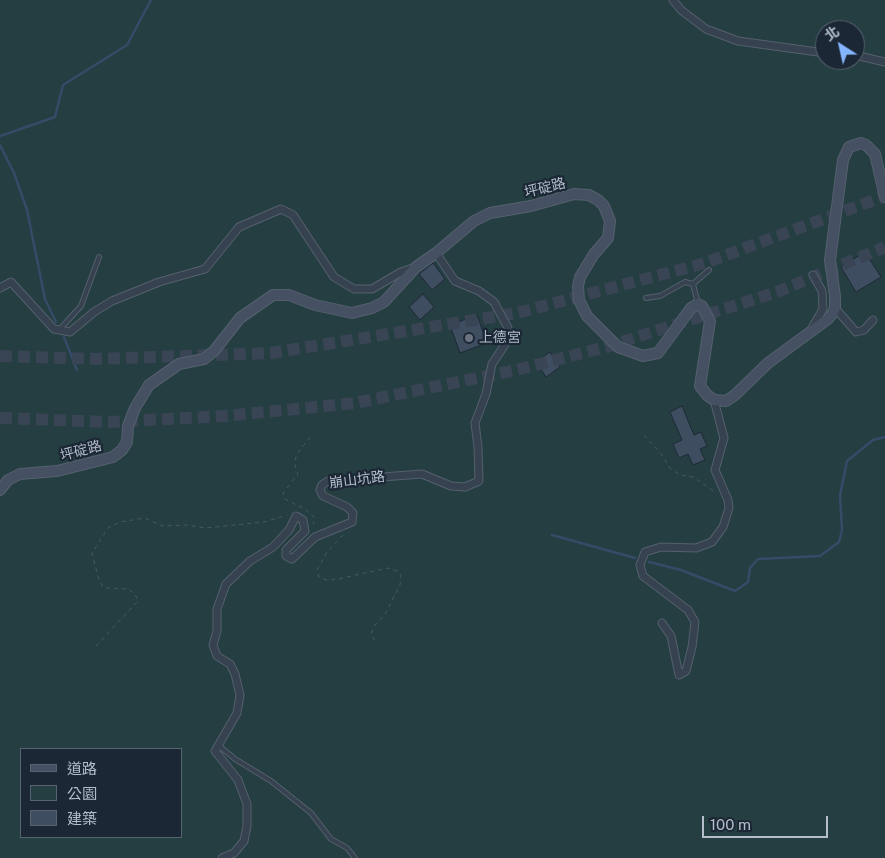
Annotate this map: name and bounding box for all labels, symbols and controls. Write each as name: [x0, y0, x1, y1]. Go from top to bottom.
north arrow: [815, 20, 865, 70]
text: 北: [822, 23, 842, 44]
street label: 坪碇路: [523, 175, 567, 201]
place label: 上德宮: [479, 330, 521, 346]
marker: 上德宮: [463, 332, 475, 344]
street label: 坪碇路: [59, 437, 103, 465]
street label: 崩山坑路: [328, 468, 386, 492]
legend: [20, 748, 182, 838]
text: 道路: [67, 760, 97, 777]
text: 公園: [67, 785, 97, 802]
scale bar: [705, 806, 831, 838]
text: 建築: [67, 810, 97, 827]
text: 100 m: [710, 816, 751, 833]

